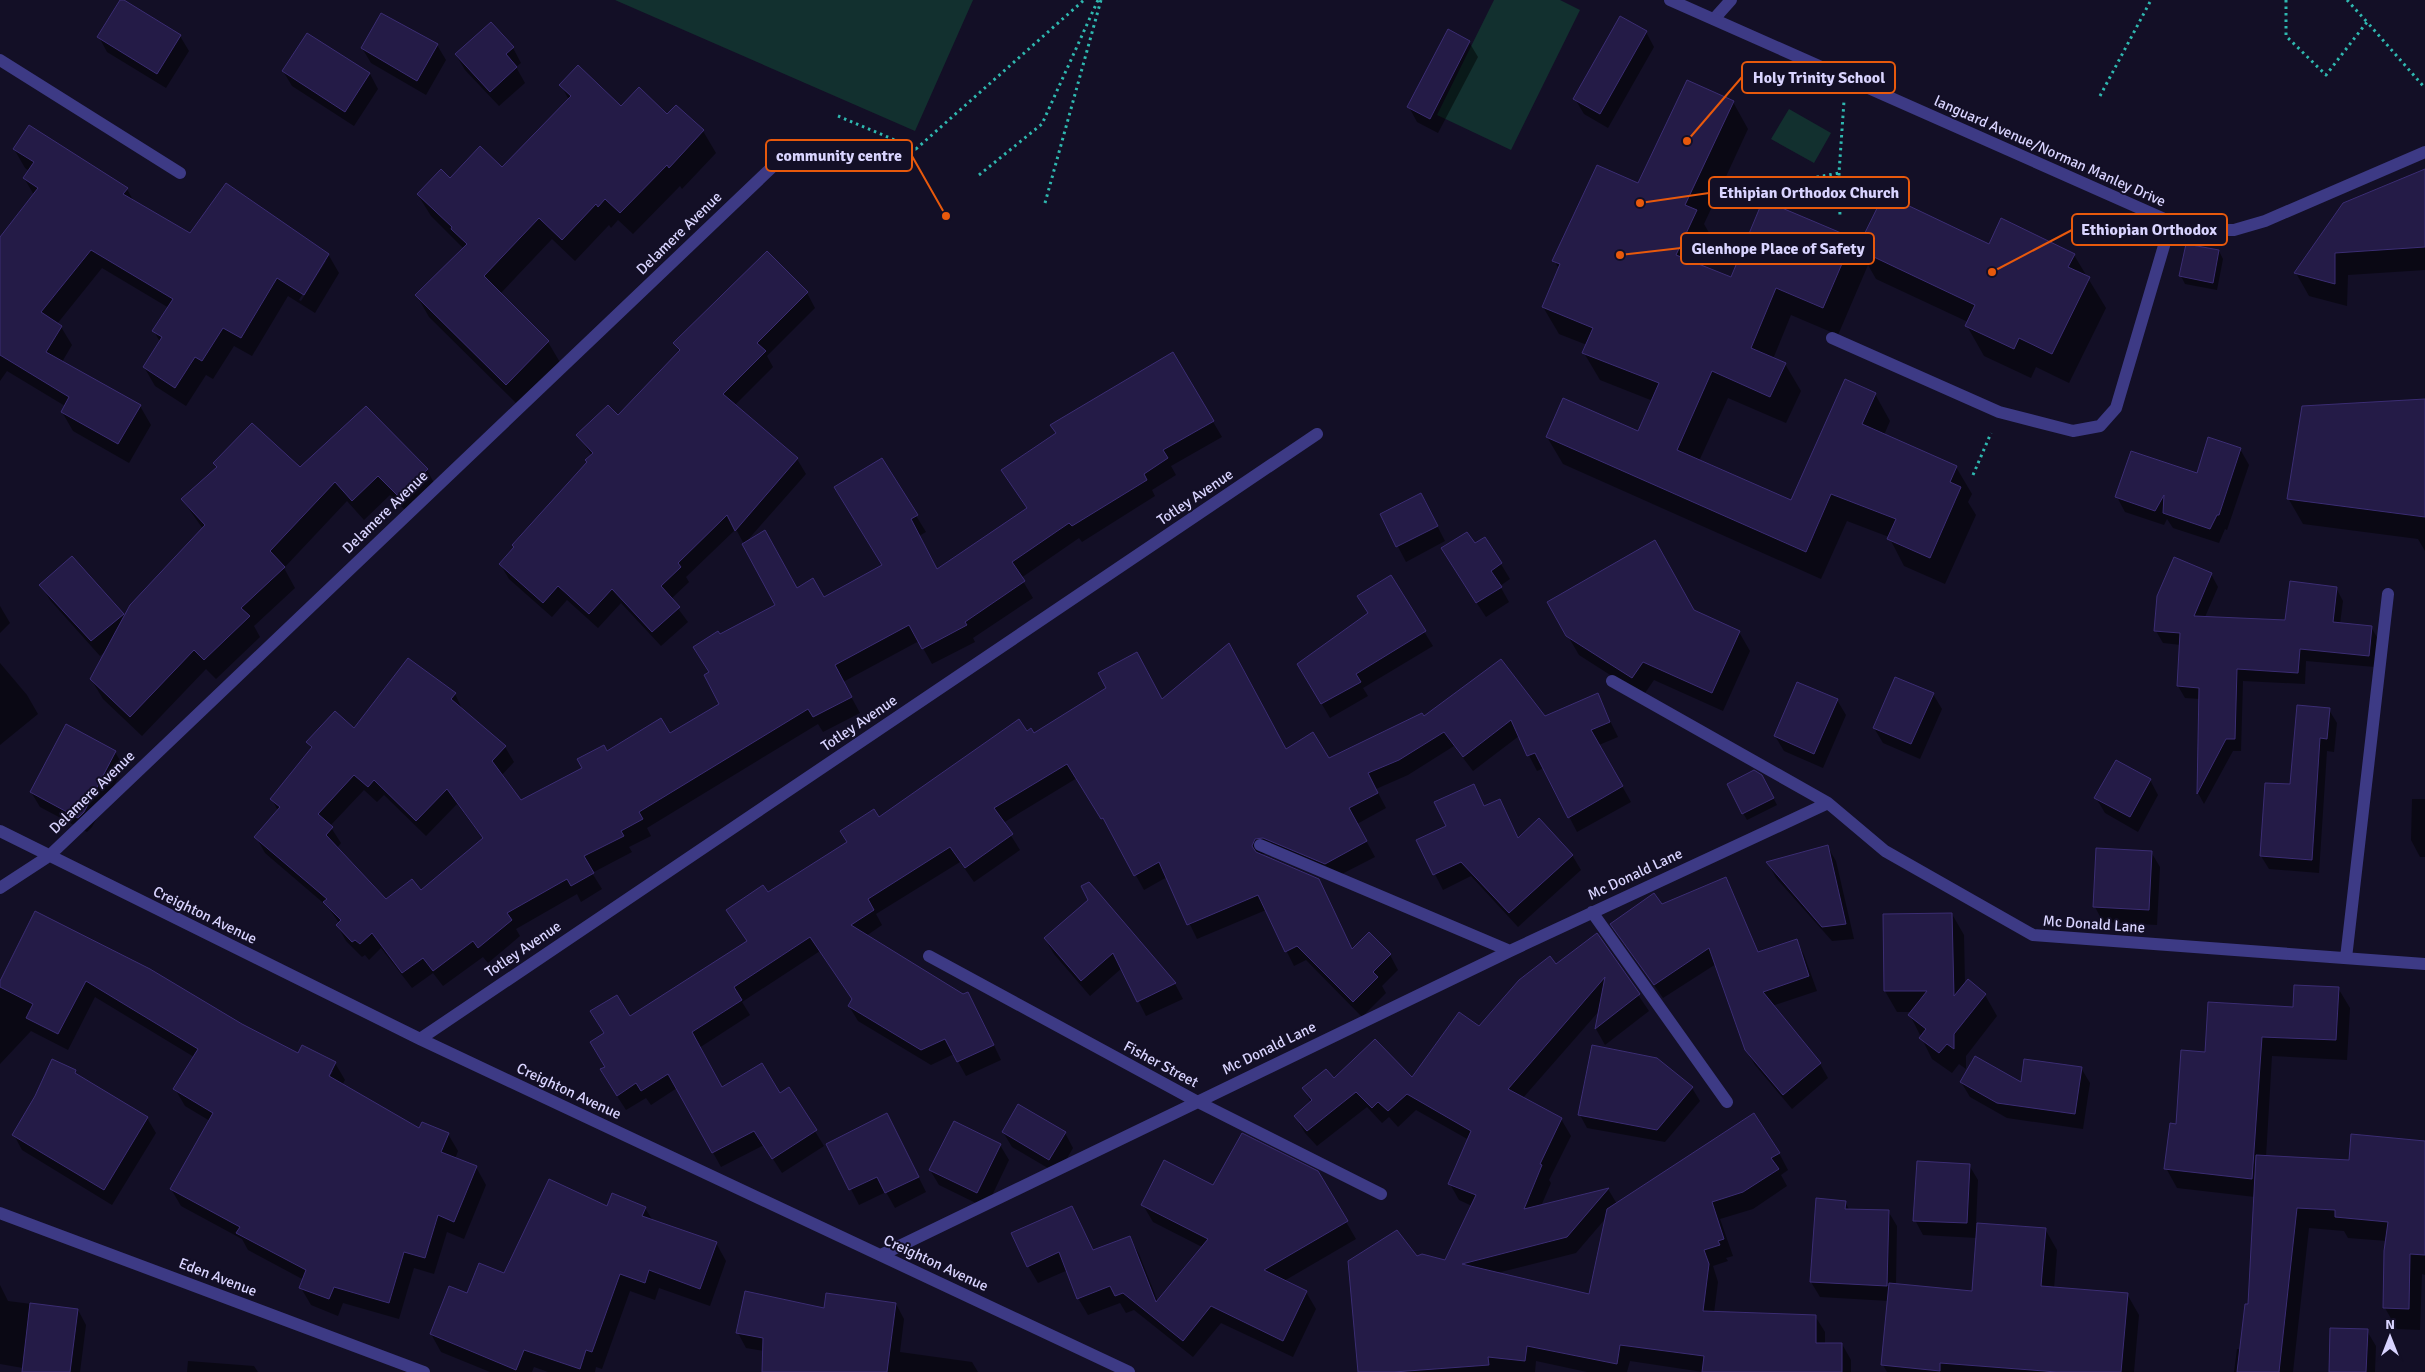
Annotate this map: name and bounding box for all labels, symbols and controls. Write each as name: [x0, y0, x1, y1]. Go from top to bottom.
callout: Holy Trinity School: [1742, 62, 1895, 93]
text: Holy Trinity School: [1753, 68, 1885, 88]
street label: languard Avenue/Norman Manley Drive: [1931, 92, 2169, 210]
callout: community centre: [766, 140, 912, 171]
text: community centre: [776, 146, 902, 166]
callout: Ethipian Orthodox Church: [1709, 177, 1909, 208]
text: Ethipian Orthodox Church: [1719, 183, 1900, 203]
street label: Delamere Avenue: [633, 188, 725, 278]
callout: Ethiopian Orthodox: [2072, 214, 2227, 245]
text: Ethiopian Orthodox: [2081, 220, 2217, 240]
callout: Glenhope Place of Safety: [1681, 233, 1874, 264]
text: Glenhope Place of Safety: [1691, 239, 1865, 259]
street label: Totley Avenue: [1154, 465, 1236, 529]
street label: Delamere Avenue: [339, 467, 431, 557]
street label: Totley Avenue: [818, 691, 900, 755]
street label: Delamere Avenue: [46, 747, 138, 837]
street label: Mc Donald Lane: [1585, 844, 1685, 904]
street label: Creighton Avenue: [150, 882, 260, 948]
street label: Mc Donald Lane: [2042, 911, 2146, 937]
street label: Totley Avenue: [482, 917, 564, 981]
street label: Mc Donald Lane: [1219, 1017, 1319, 1079]
street label: Fisher Street: [1121, 1037, 1201, 1091]
street label: Creighton Avenue: [514, 1059, 624, 1123]
street label: Creighton Avenue: [881, 1231, 991, 1295]
street label: Eden Avenue: [176, 1254, 260, 1300]
north arrow: [2365, 1312, 2415, 1362]
text: N: [2385, 1316, 2395, 1333]

